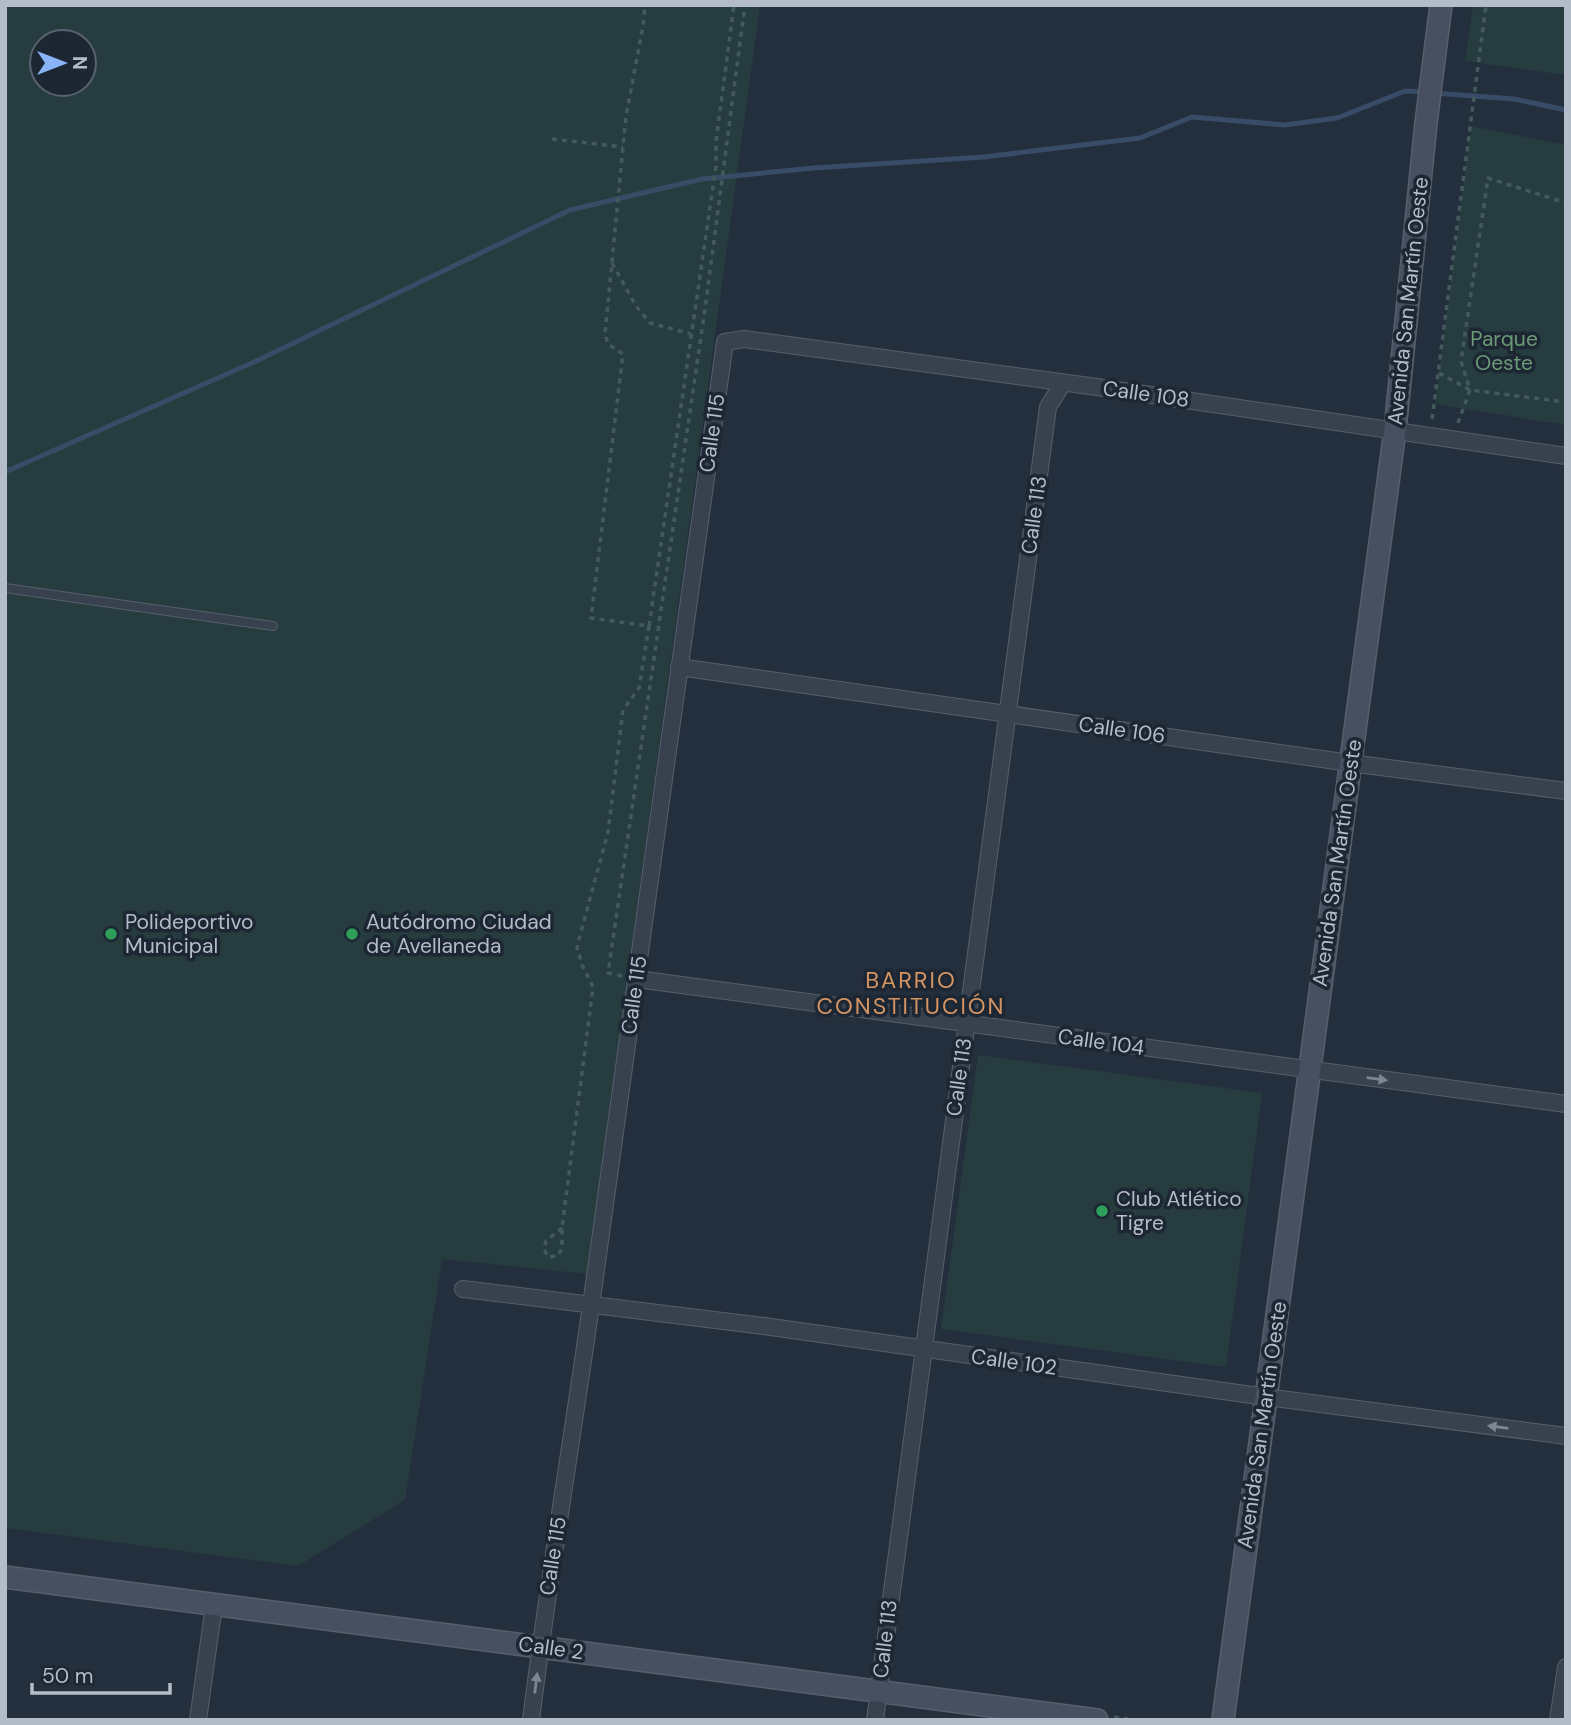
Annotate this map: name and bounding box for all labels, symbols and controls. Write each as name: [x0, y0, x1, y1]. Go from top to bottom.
north arrow: [28, 28, 98, 98]
text: N: [67, 56, 92, 70]
street label: Avenida San Martín Oeste: [1381, 175, 1435, 426]
park label: Parque Oeste: [1470, 325, 1538, 377]
street label: Calle 108: [1101, 374, 1191, 414]
street label: Calle 115: [693, 392, 731, 474]
street label: Calle 113: [1015, 474, 1053, 556]
street label: Calle 106: [1077, 710, 1167, 750]
street label: Avenida San Martín Oeste: [1306, 738, 1368, 988]
place label: Polideportivo Municipal: [125, 908, 253, 960]
place label: Autódromo Ciudad de Avellaneda: [366, 908, 552, 960]
marker: Polideportivo Municipal: [103, 926, 119, 942]
marker: Autódromo Ciudad de Avellaneda: [344, 926, 360, 942]
street label: Calle 115: [615, 954, 653, 1036]
district label: BARRIO CONSTITUCIÓN: [817, 965, 1005, 1021]
street label: Calle 104: [1056, 1022, 1146, 1062]
street label: Calle 113: [940, 1036, 978, 1118]
one-way arrow: [1367, 1074, 1389, 1085]
place label: Club Atlético Tigre: [1116, 1185, 1242, 1237]
marker: Club Atlético Tigre: [1094, 1203, 1110, 1219]
street label: Avenida San Martín Oeste: [1231, 1300, 1293, 1550]
street label: Calle 102: [969, 1342, 1059, 1382]
one-way arrow: [1487, 1421, 1509, 1432]
street label: Calle 115: [533, 1515, 573, 1597]
street label: Calle 113: [866, 1598, 904, 1680]
street label: Calle 2: [517, 1630, 585, 1666]
scale bar: [32, 1652, 170, 1696]
text: 50 m: [42, 1662, 93, 1690]
one-way arrow: [530, 1672, 541, 1694]

